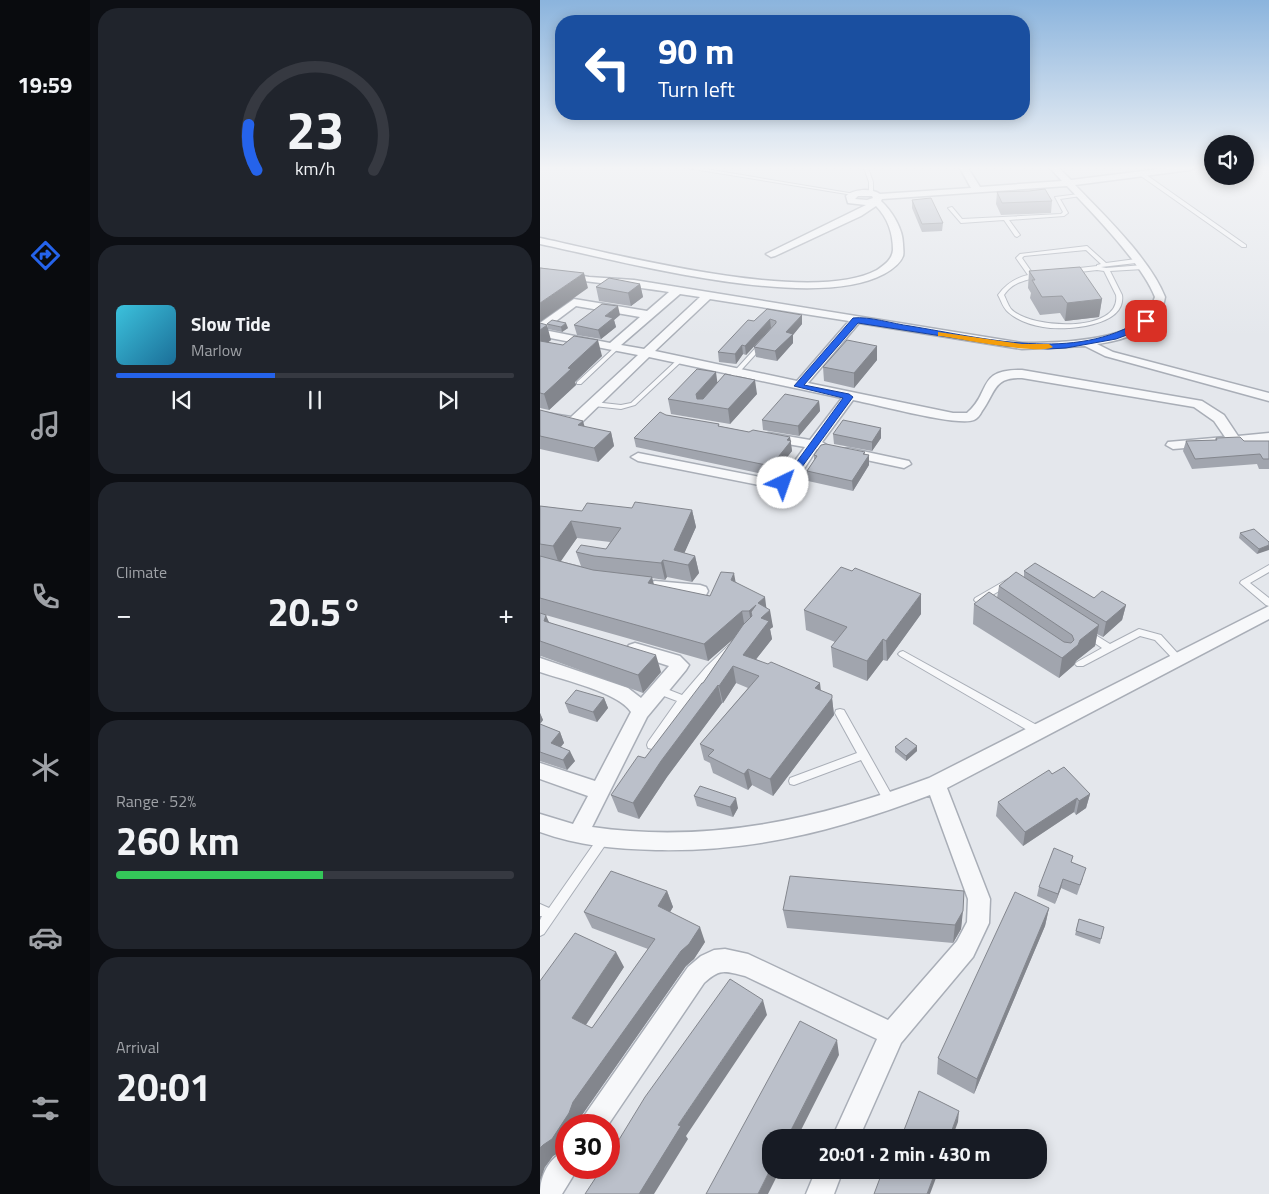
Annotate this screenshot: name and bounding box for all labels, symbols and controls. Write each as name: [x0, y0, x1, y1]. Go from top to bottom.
text: 90 m: [658, 24, 734, 78]
icon: left: [575, 35, 640, 100]
text: 19:59: [18, 68, 72, 102]
text: Turn left: [658, 72, 735, 106]
text: 23: [286, 90, 344, 169]
map controls: [1204, 135, 1254, 185]
button: sound: [1204, 135, 1254, 185]
text: km/h: [295, 155, 335, 182]
icon: directions: [28, 238, 63, 273]
pin: [1125, 300, 1167, 342]
icon: arrive: [1132, 307, 1160, 335]
text: Slow Tide: [191, 309, 270, 338]
text: Marlow: [191, 338, 242, 362]
icon: previous: [168, 386, 196, 414]
icon: pause: [301, 386, 329, 414]
icon: next: [434, 386, 462, 414]
icon: music: [28, 408, 63, 443]
position arrow: [756, 456, 808, 508]
text: Climate: [116, 560, 167, 584]
icon: phone: [28, 579, 63, 614]
text: 20.5°: [268, 583, 362, 641]
text: −: [116, 592, 132, 635]
text: +: [498, 592, 514, 635]
icon: climate: [28, 750, 63, 785]
text: Range · 52%: [116, 789, 196, 813]
text: 260 km: [116, 812, 240, 870]
icon: car: [28, 920, 63, 955]
text: Arrival: [116, 1035, 159, 1059]
text: 20:01: [116, 1058, 211, 1116]
icon: filters: [28, 1091, 63, 1126]
speed limit sign: 30: [555, 1114, 620, 1179]
text: 20:01 · 2 min · 430 m: [818, 1139, 991, 1168]

